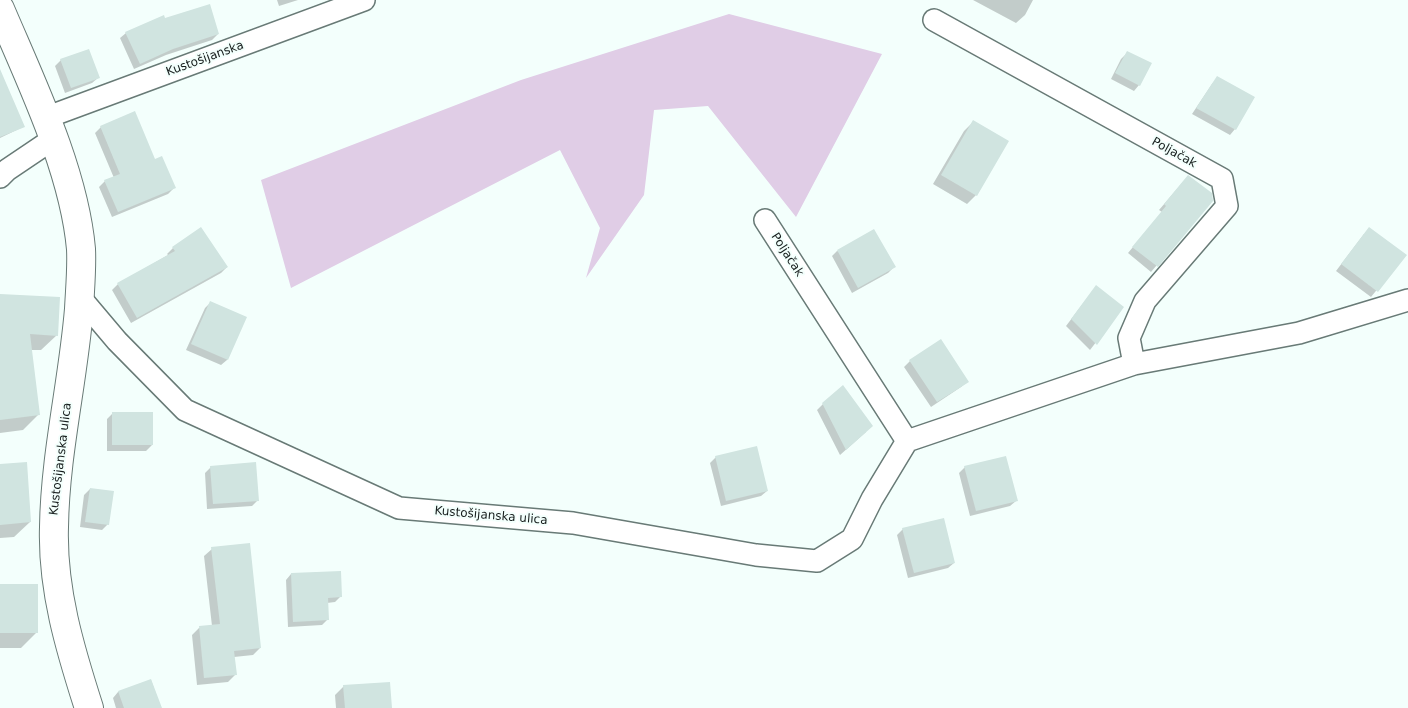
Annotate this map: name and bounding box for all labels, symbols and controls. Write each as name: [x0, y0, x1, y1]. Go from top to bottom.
street label: Kustošijanska: [164, 38, 246, 80]
street label: Poljačak: [1149, 135, 1199, 171]
street label: Poljačak: [768, 231, 806, 279]
street label: Kustošijanska ulica: [47, 402, 75, 516]
street label: Kustošijanska ulica: [434, 504, 548, 528]

